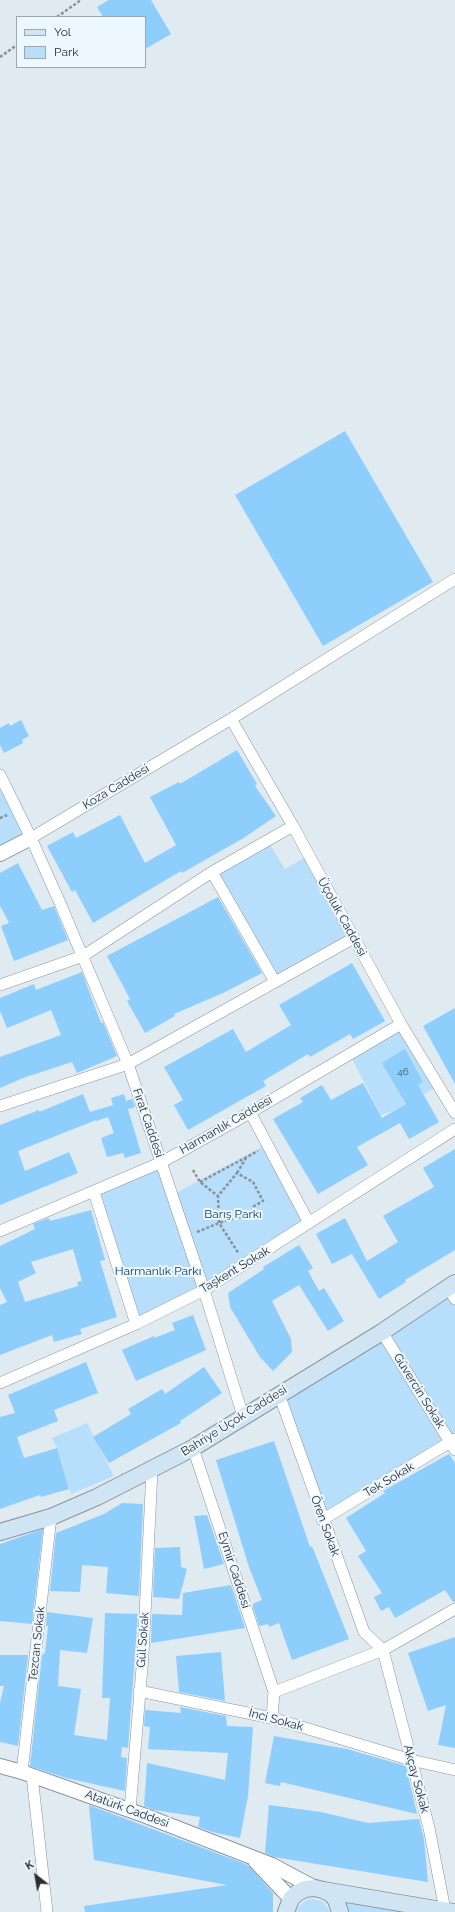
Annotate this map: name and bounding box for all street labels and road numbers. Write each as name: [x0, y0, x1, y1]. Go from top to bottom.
street label: Koza Caddesi: [80, 762, 152, 812]
street label: Üçoluk Caddesi: [314, 875, 370, 959]
street label: Fırat Caddesi: [129, 1087, 167, 1159]
street label: Harmanlık Caddesi: [177, 1093, 275, 1157]
street label: Taşkent Sokak: [197, 1243, 273, 1297]
street label: Güvercin Sokak: [390, 1351, 448, 1431]
street label: Bahriye Üçok Caddesi: [178, 1383, 290, 1459]
street label: Tek Sokak: [361, 1459, 417, 1501]
street label: Ören Sokak: [307, 1494, 343, 1558]
street label: Eymir Caddesi: [215, 1530, 253, 1610]
street label: Tezcan Sokak: [26, 1606, 48, 1682]
street label: Gül Sokak: [134, 1612, 152, 1668]
street label: İnci Sokak: [247, 1706, 305, 1734]
street label: Akçay Sokak: [400, 1743, 432, 1815]
street label: Atatürk Caddesi: [83, 1787, 171, 1831]

